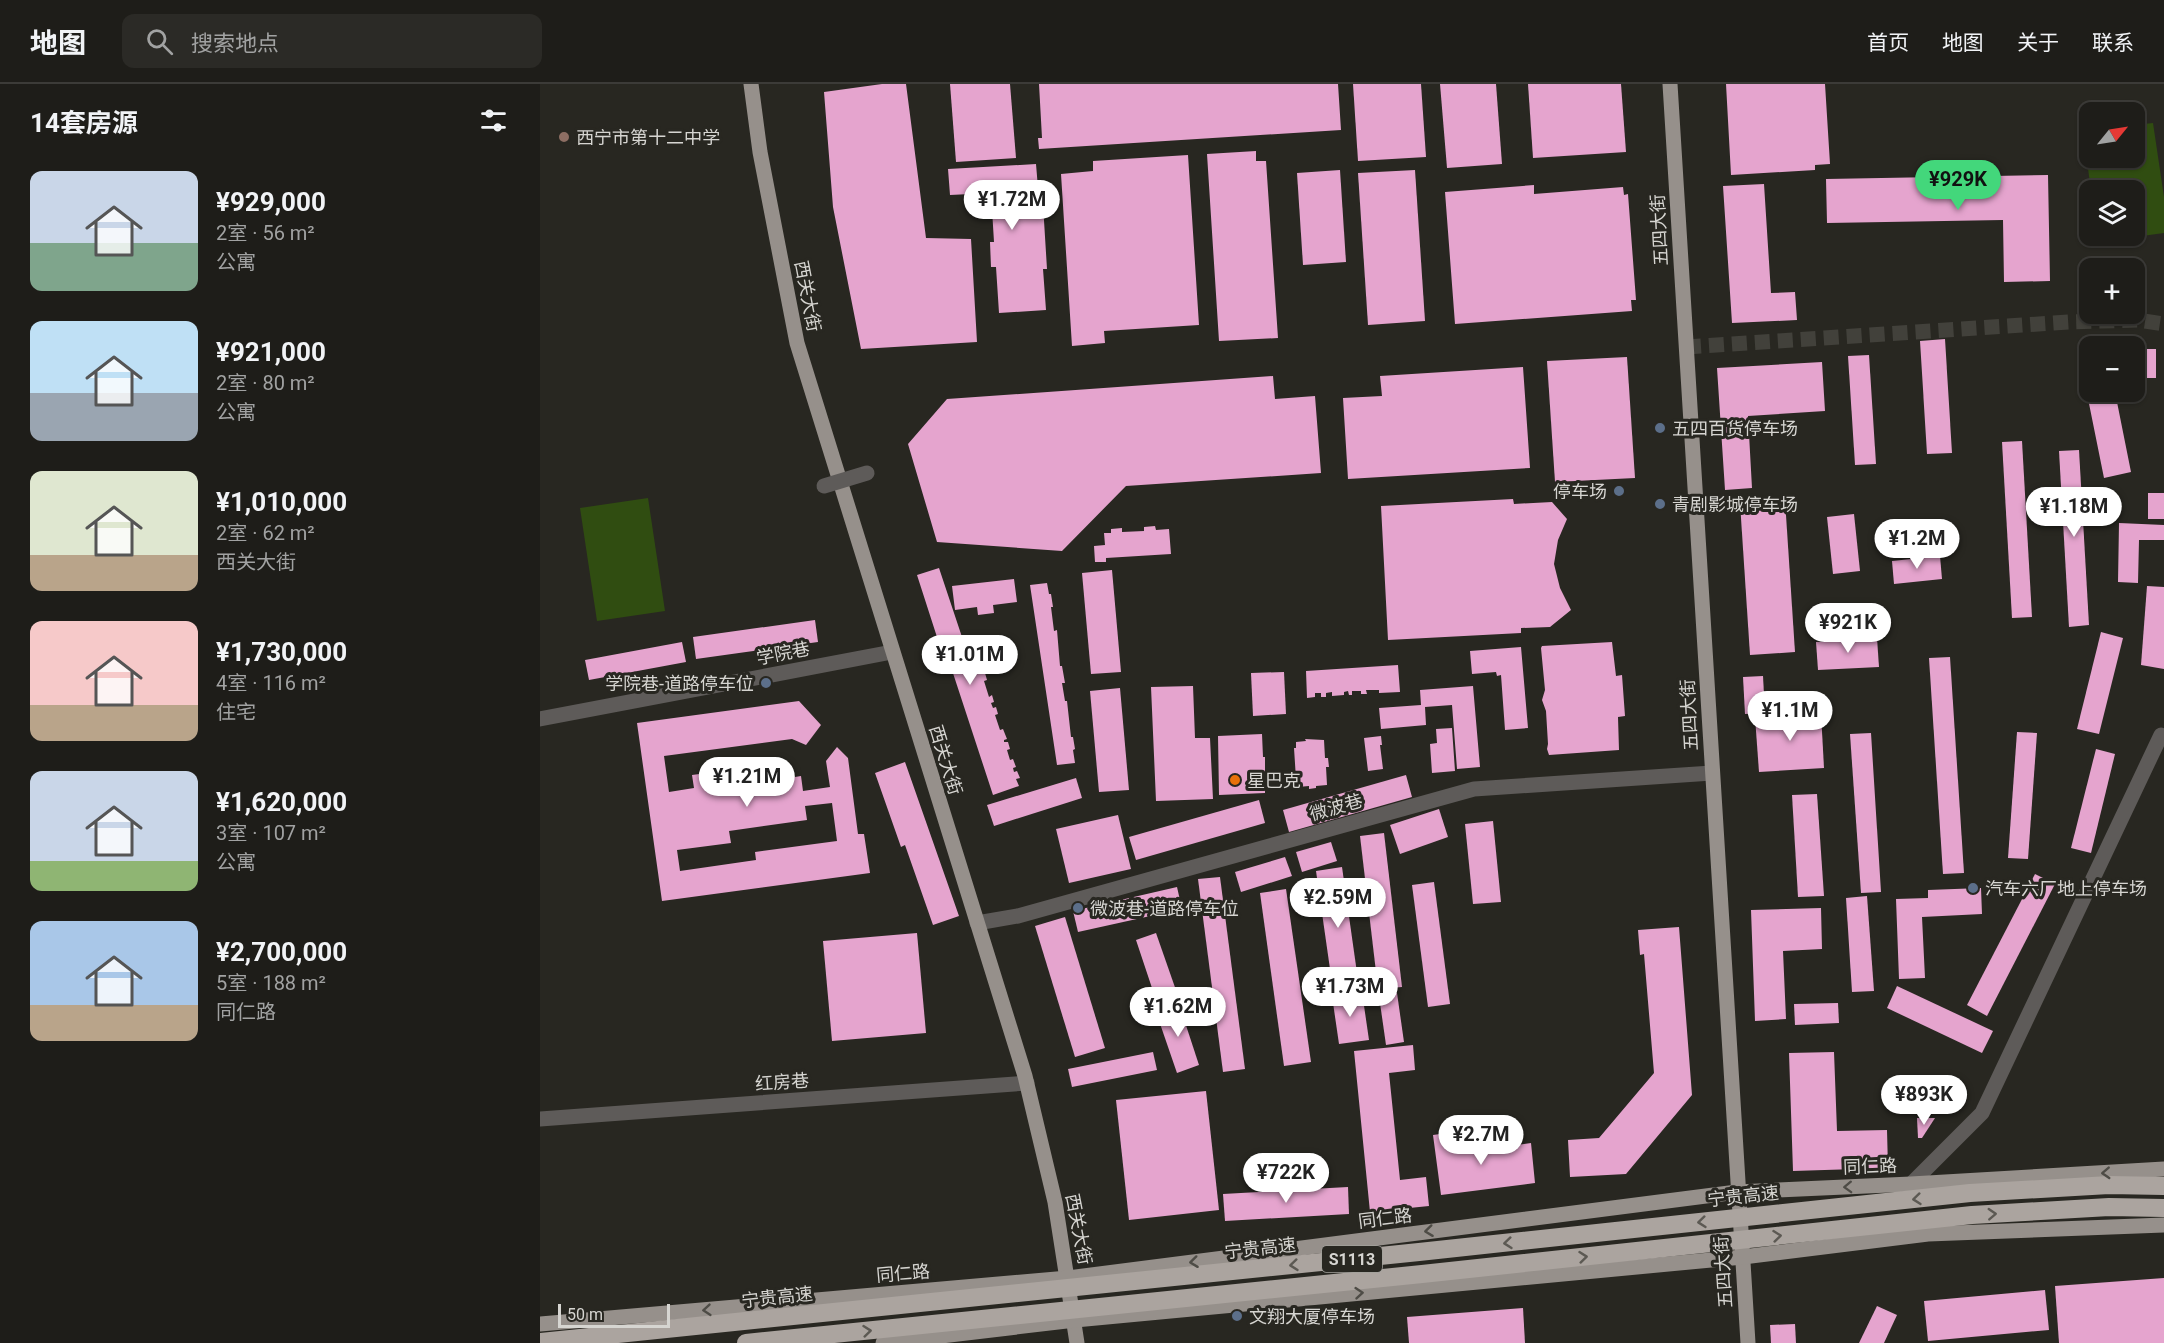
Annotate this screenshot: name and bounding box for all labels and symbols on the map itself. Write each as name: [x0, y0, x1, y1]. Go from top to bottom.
north arrow: [2079, 102, 2145, 168]
place label: 西宁市第十二中学: [576, 127, 720, 148]
marker: 西宁市第十二中学: [557, 130, 571, 144]
pin: ¥929K: [1916, 160, 2000, 211]
pin: ¥1.72M: [963, 180, 1061, 231]
street label: 五四大街: [1647, 193, 1671, 267]
street label: 西关大街: [791, 259, 825, 333]
place label: 五四百货停车场: [1672, 418, 1798, 439]
marker: 五四百货停车场: [1653, 421, 1667, 435]
place label: 停车场: [1553, 481, 1607, 502]
marker: 停车场: [1612, 484, 1626, 498]
pin: ¥1.18M: [2025, 487, 2123, 538]
place label: 青剧影城停车场: [1672, 494, 1798, 515]
marker: 青剧影城停车场: [1653, 497, 1667, 511]
pin: ¥1.2M: [1875, 519, 1959, 570]
pin: ¥921K: [1806, 603, 1890, 654]
pin: ¥1.01M: [921, 635, 1019, 686]
street label: 学院巷: [754, 638, 812, 668]
place label: 学院巷-道路停车位: [605, 673, 754, 694]
marker: 学院巷-道路停车位: [759, 676, 773, 690]
street label: 五四大街: [1677, 678, 1701, 752]
pin: ¥1.1M: [1748, 691, 1832, 742]
street label: 西关大街: [925, 723, 967, 797]
pin: ¥1.21M: [698, 757, 796, 808]
place label: 星巴克: [1247, 770, 1301, 791]
marker: 星巴克: [1228, 773, 1242, 787]
street label: 微波巷: [1307, 789, 1365, 825]
pin: ¥2.59M: [1289, 878, 1387, 929]
place label: 汽车六厂地上停车场: [1985, 878, 2147, 899]
marker: 汽车六厂地上停车场: [1966, 881, 1980, 895]
place label: 微波巷-道路停车位: [1090, 898, 1239, 919]
marker: 微波巷-道路停车位: [1071, 901, 1085, 915]
pin: ¥1.73M: [1301, 967, 1399, 1018]
pin: ¥1.62M: [1129, 987, 1227, 1038]
street label: 红房巷: [754, 1070, 810, 1094]
pin: ¥893K: [1882, 1075, 1966, 1126]
pin: ¥2.7M: [1439, 1115, 1523, 1166]
pin: ¥722K: [1244, 1153, 1328, 1204]
street label: 同仁路: [1843, 1155, 1897, 1177]
one-way arrow: [2101, 1166, 2110, 1179]
one-way arrow: [1843, 1180, 1852, 1193]
street label: 宁贵高速: [1706, 1182, 1780, 1210]
street label: 西关大街: [1062, 1192, 1096, 1266]
one-way arrow: [1912, 1192, 1922, 1205]
street label: 同仁路: [1357, 1204, 1413, 1232]
one-way arrow: [1988, 1207, 1997, 1220]
one-way arrow: [1698, 1215, 1707, 1228]
one-way arrow: [1424, 1225, 1434, 1237]
one-way arrow: [1773, 1230, 1782, 1243]
street label: 宁贵高速: [1223, 1234, 1297, 1262]
street label: 五四大街: [1710, 1235, 1736, 1309]
one-way arrow: [1504, 1236, 1513, 1249]
road number: S1113: [1322, 1246, 1382, 1272]
one-way arrow: [1579, 1251, 1588, 1263]
one-way arrow: [1189, 1255, 1199, 1268]
one-way arrow: [1289, 1258, 1298, 1271]
street label: 同仁路: [875, 1260, 931, 1286]
street label: 宁贵高速: [740, 1283, 814, 1311]
one-way arrow: [1354, 1287, 1364, 1300]
scale bar: [558, 1301, 670, 1328]
one-way arrow: [703, 1303, 712, 1316]
place label: 文翔大厦停车场: [1249, 1306, 1375, 1327]
marker: 文翔大厦停车场: [1230, 1309, 1244, 1323]
one-way arrow: [863, 1325, 872, 1338]

